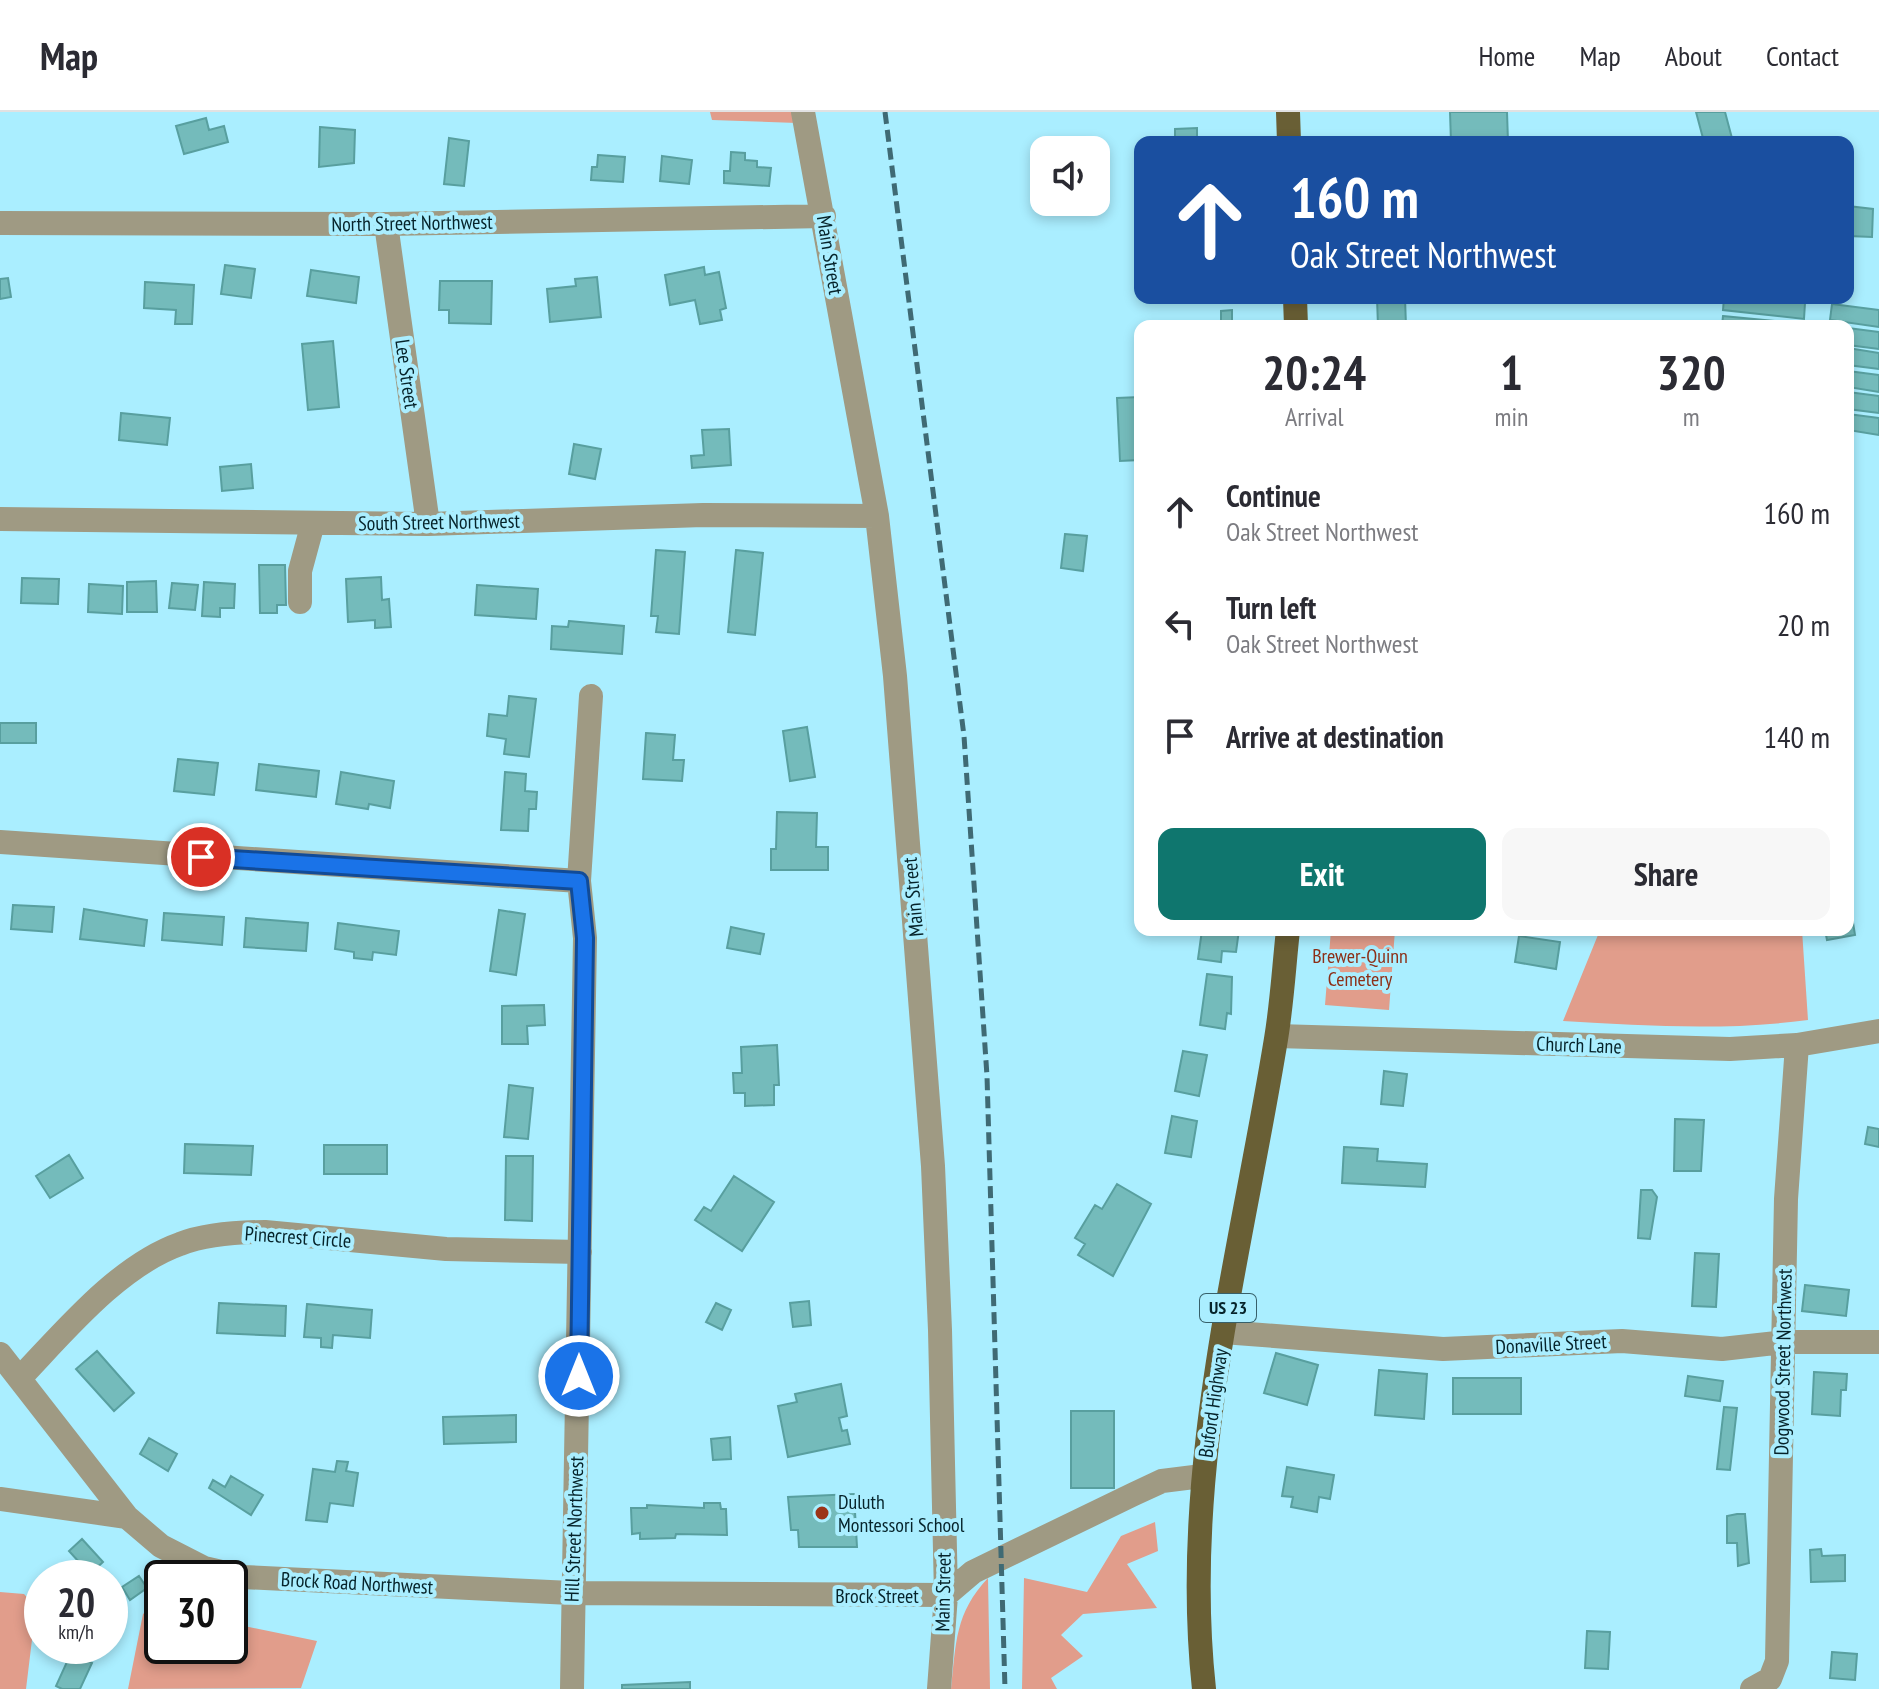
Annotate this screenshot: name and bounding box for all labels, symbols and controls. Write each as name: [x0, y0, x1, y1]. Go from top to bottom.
text: Map: [40, 31, 98, 80]
text: Home: [1479, 37, 1535, 74]
text: Map: [1579, 37, 1621, 74]
text: About: [1665, 37, 1722, 74]
text: Contact: [1766, 37, 1839, 74]
map controls: [1030, 136, 1110, 216]
button: sound: [1030, 136, 1110, 216]
text: 160 m: [1290, 161, 1419, 233]
icon: ahead: [1158, 168, 1262, 272]
street label: North Street Northwest: [331, 209, 493, 237]
street label: Main Street: [811, 214, 849, 297]
text: Oak Street Northwest: [1290, 231, 1556, 278]
street label: Lee Street: [389, 338, 425, 411]
text: 20:24: [1262, 341, 1366, 403]
text: 1: [1500, 341, 1523, 403]
text: 320: [1657, 341, 1726, 403]
text: Arrival: [1285, 400, 1344, 433]
text: min: [1494, 400, 1528, 433]
text: m: [1683, 400, 1700, 433]
text: Continue: [1226, 476, 1321, 515]
icon: ahead: [1158, 490, 1202, 534]
text: 160 m: [1764, 493, 1830, 532]
street label: South Street Northwest: [358, 508, 521, 536]
text: Oak Street Northwest: [1226, 515, 1418, 548]
text: Turn left: [1226, 588, 1316, 627]
icon: left: [1158, 602, 1202, 646]
text: 20 m: [1777, 605, 1830, 644]
text: Oak Street Northwest: [1226, 627, 1418, 660]
icon: arrive: [1158, 714, 1202, 758]
text: Arrive at destination: [1226, 717, 1444, 756]
text: 140 m: [1764, 717, 1830, 756]
pin: [167, 823, 235, 891]
button: Exit: [1158, 828, 1486, 920]
button: Share: [1502, 828, 1830, 920]
icon: arrive: [179, 835, 223, 879]
street label: Main Street: [897, 856, 929, 938]
park label: Brewer-Quinn Cemetery: [1312, 943, 1408, 992]
street label: Church Lane: [1536, 1031, 1622, 1059]
street label: Pinecrest Circle: [244, 1220, 352, 1254]
street label: Dogwood Street Northwest: [1768, 1268, 1798, 1456]
road number: US 23: [1200, 1294, 1256, 1322]
street label: Donaville Street: [1495, 1328, 1608, 1360]
position arrow: [537, 1334, 621, 1418]
street label: Buford Highway: [1192, 1346, 1234, 1459]
street label: Hill Street Northwest: [558, 1455, 590, 1602]
place label: Duluth Montessori School: [838, 1489, 965, 1538]
marker: Duluth Montessori School: [813, 1504, 831, 1522]
street label: Main Street: [929, 1552, 957, 1632]
speed limit sign: 30: [144, 1560, 248, 1664]
street label: Brock Road Northwest: [280, 1566, 434, 1600]
text: 20: [57, 1576, 95, 1628]
street label: Brock Street: [835, 1583, 919, 1609]
text: km/h: [58, 1619, 94, 1645]

